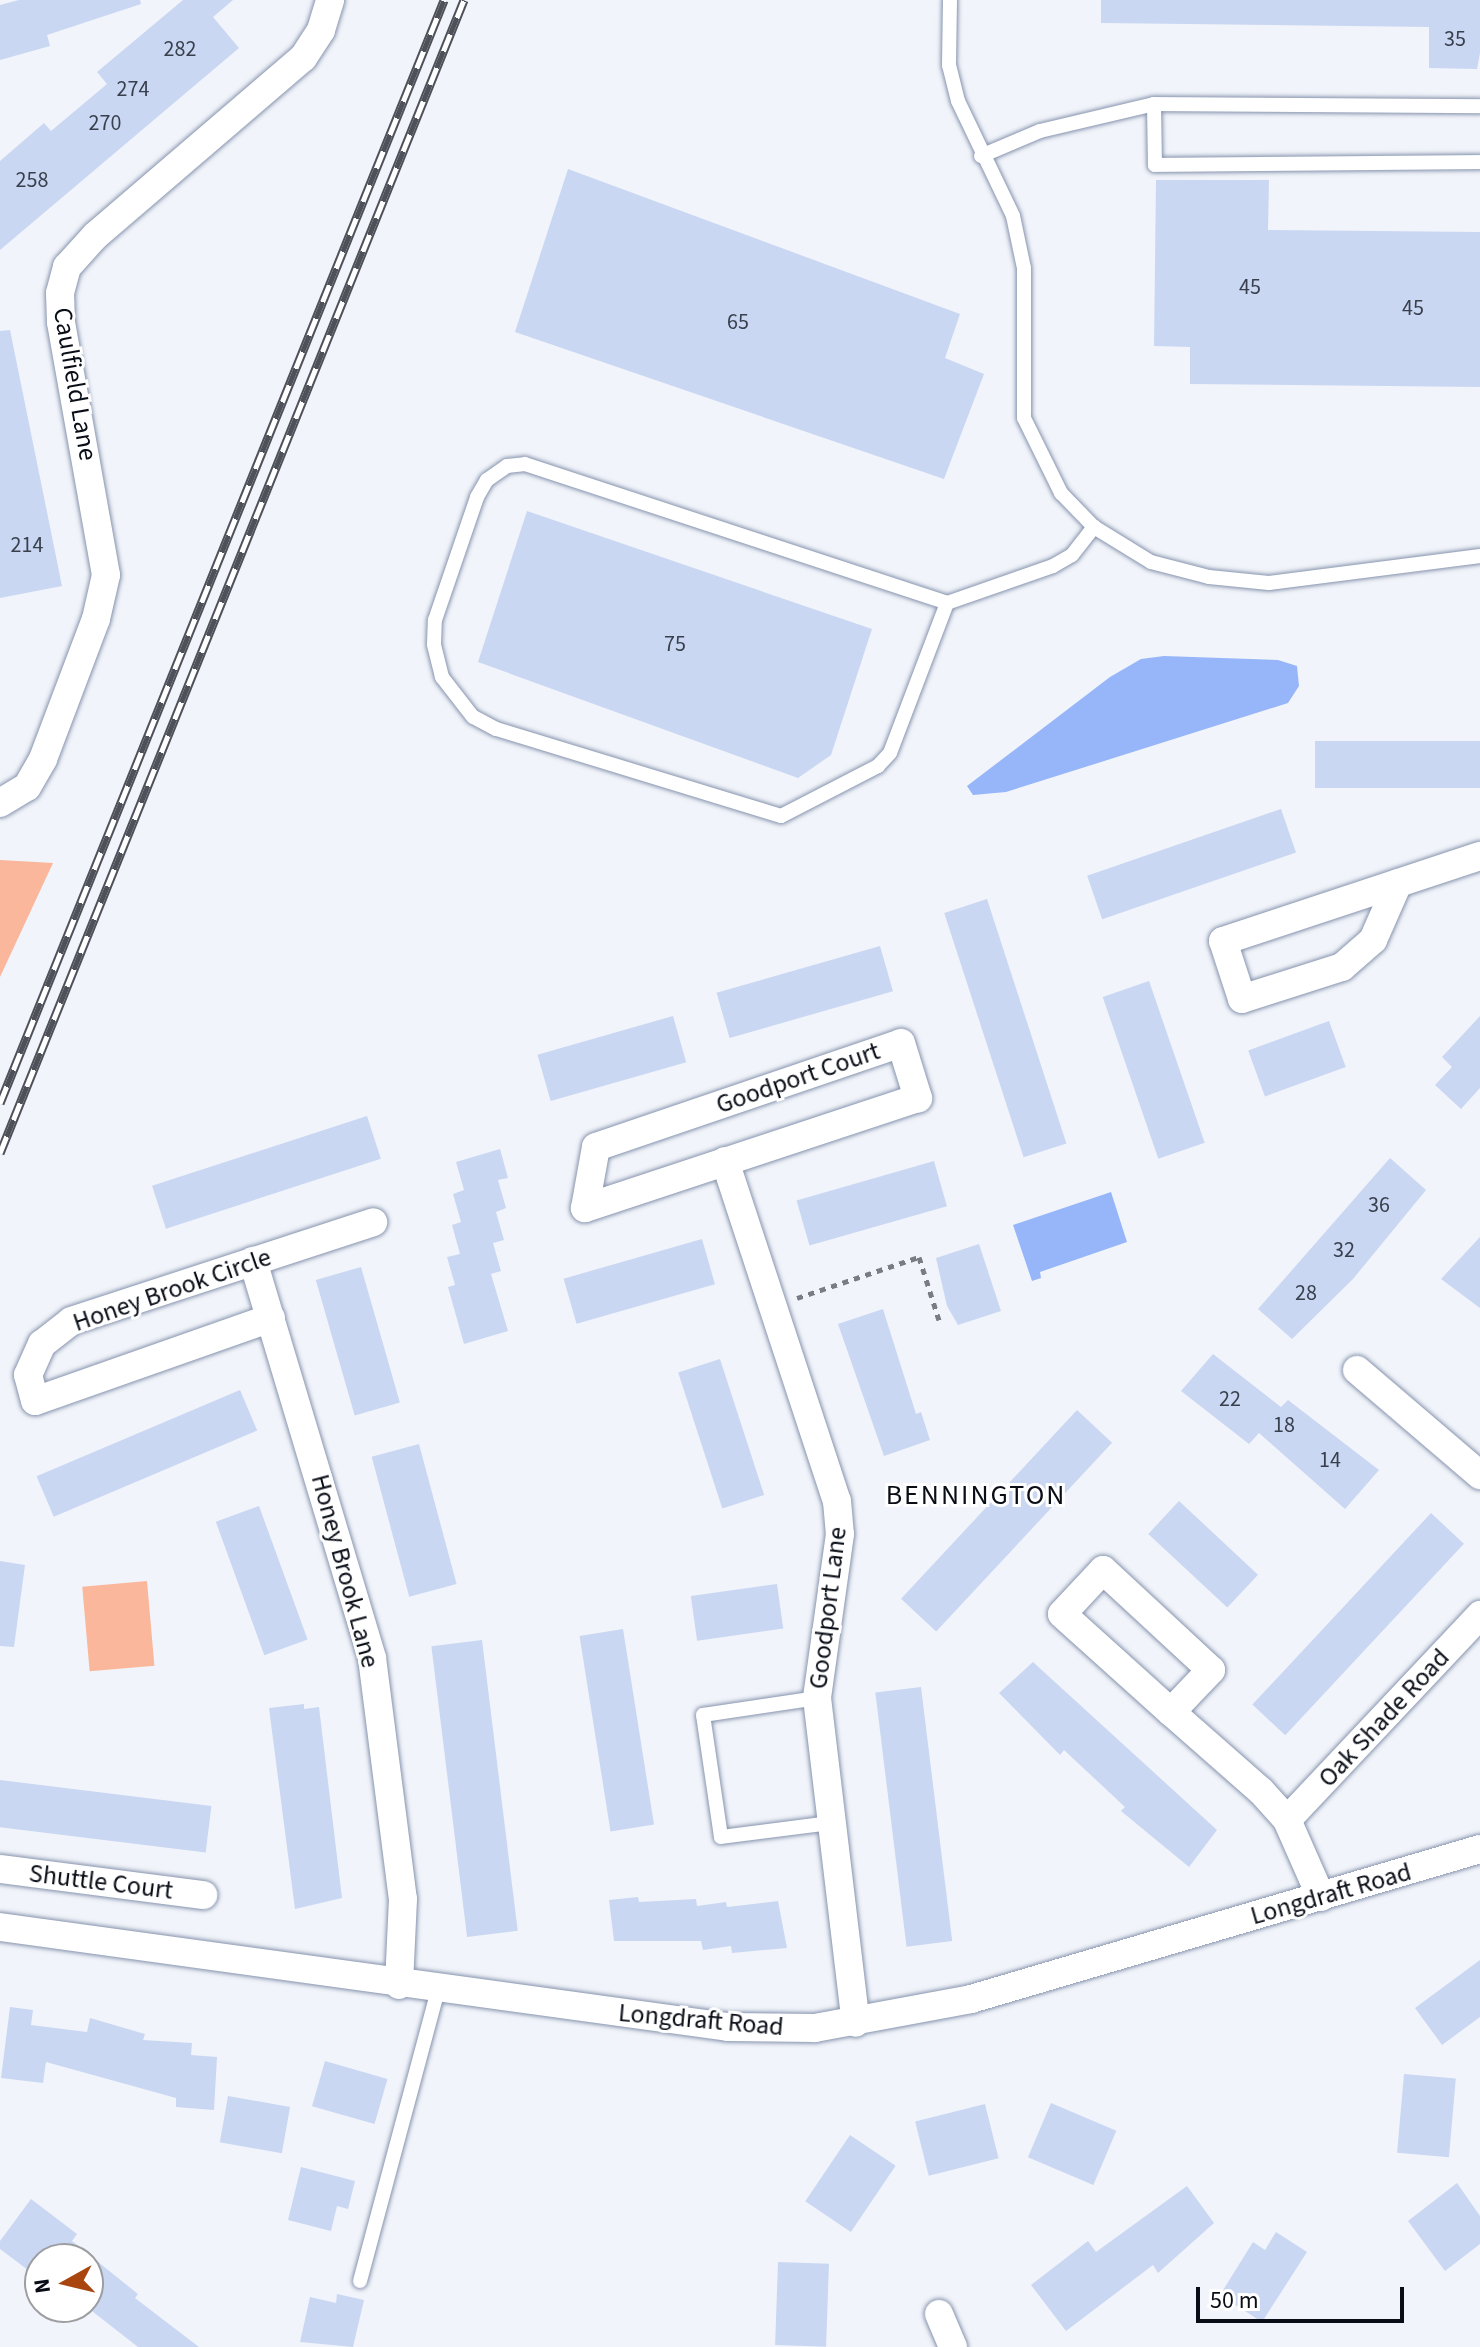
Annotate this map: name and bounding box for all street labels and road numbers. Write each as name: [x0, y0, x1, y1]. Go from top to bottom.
street label: Caulfield Lane: [46, 305, 104, 463]
street label: Goodport Court: [712, 1035, 884, 1121]
street label: Honey Brook Circle: [69, 1242, 275, 1338]
street label: Honey Brook Lane: [304, 1471, 386, 1671]
street label: Goodport Lane: [803, 1525, 853, 1691]
street label: Oak Shade Road: [1312, 1642, 1456, 1794]
street label: Longdraft Road: [1247, 1856, 1415, 1932]
street label: Shuttle Court: [27, 1858, 175, 1906]
street label: Longdraft Road: [617, 1997, 785, 2043]

